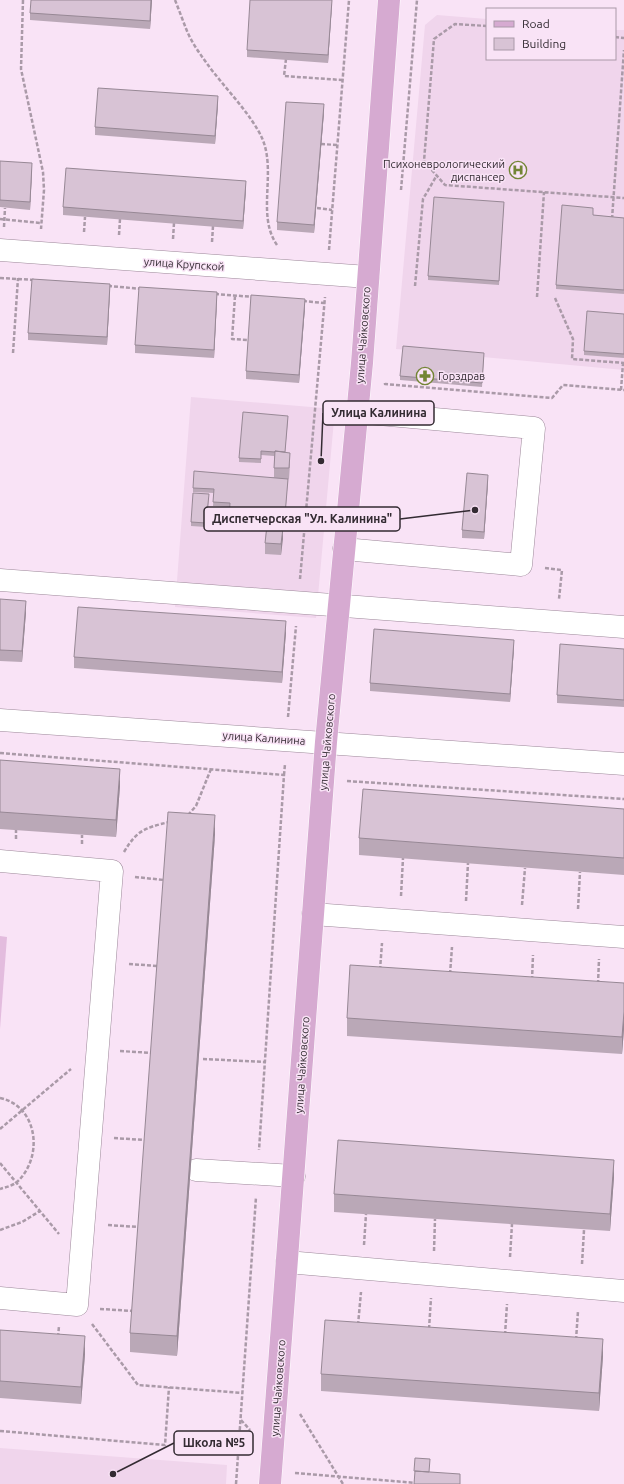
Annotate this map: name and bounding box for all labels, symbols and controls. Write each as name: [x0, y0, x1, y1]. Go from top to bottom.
legend: [486, 8, 616, 60]
text: Road: [522, 17, 550, 30]
text: Building: [522, 37, 566, 50]
place label: Психоневрологический диспансер: [383, 158, 505, 183]
hospital icon: Психоневрологический диспансер: [508, 160, 528, 180]
street label: улица Крупской: [143, 255, 225, 273]
street label: улица Чайковского: [354, 286, 372, 384]
pharmacy icon: Горздрав: [415, 366, 435, 386]
place label: Горздрав: [438, 370, 485, 382]
callout: Улица Калинина: [323, 401, 434, 425]
text: Улица Калинина: [331, 406, 427, 419]
callout: Диспетчерская "Ул. Калинина": [204, 507, 400, 531]
text: Диспетчерская "Ул. Калинина": [212, 512, 392, 525]
street label: улица Чайковского: [317, 693, 337, 791]
street label: улица Калинина: [222, 729, 306, 747]
street label: улица Чайковского: [293, 1016, 311, 1114]
street label: улица Чайковского: [269, 1339, 287, 1437]
callout: Школа №5: [174, 1431, 253, 1455]
text: Школа №5: [183, 1436, 246, 1449]

